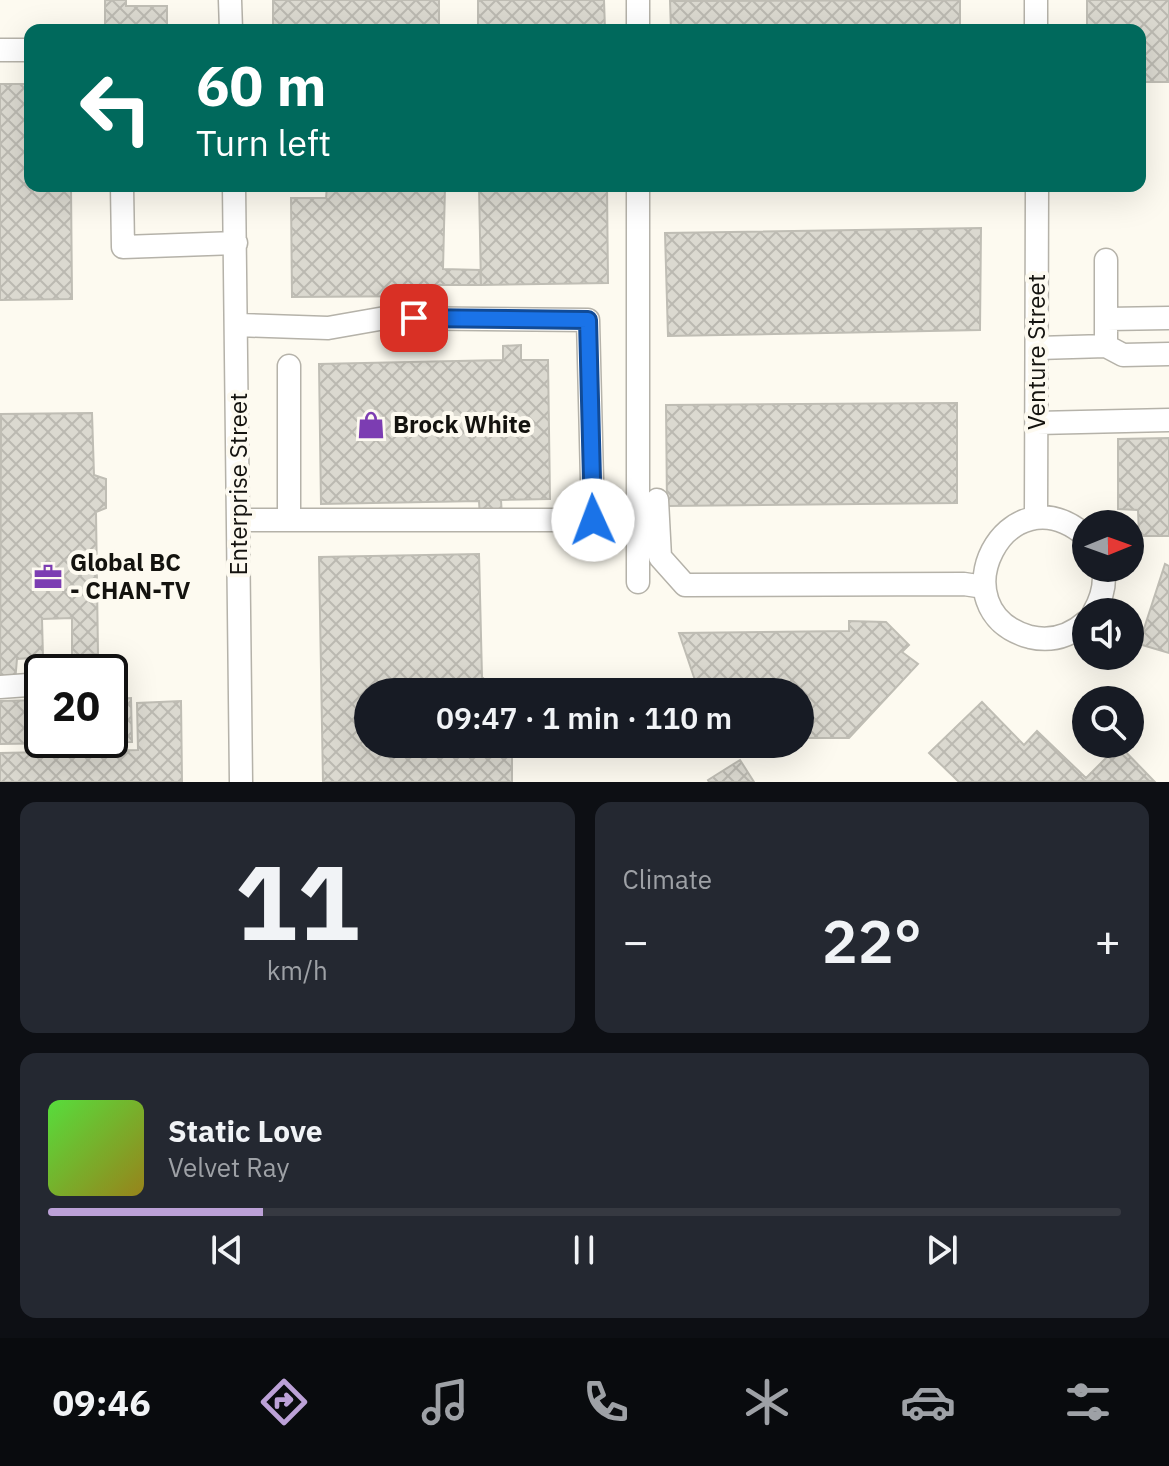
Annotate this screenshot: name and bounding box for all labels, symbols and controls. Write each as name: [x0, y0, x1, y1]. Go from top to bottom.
text: 60 m: [196, 49, 326, 121]
icon: left: [64, 56, 168, 160]
text: Turn left: [196, 119, 331, 166]
street label: Venture Street: [1020, 274, 1052, 430]
pin: [380, 284, 448, 352]
icon: arrive: [392, 296, 436, 340]
street label: Enterprise Street: [222, 392, 254, 576]
place label: Brock White: [393, 408, 531, 440]
shop icon: Brock White: [356, 410, 386, 440]
position arrow: [551, 478, 635, 562]
north arrow: [1072, 510, 1144, 582]
map controls: [1072, 510, 1144, 758]
place label: Global BC - CHAN-TV: [70, 546, 191, 606]
office icon: Global BC - CHAN-TV: [33, 562, 63, 592]
button: sound: [1072, 598, 1144, 670]
speed limit sign: 20: [24, 654, 128, 758]
button: search: [1072, 686, 1144, 758]
text: 09:47 · 1 min · 110 m: [436, 698, 732, 737]
text: 11: [235, 833, 360, 969]
text: Climate: [623, 862, 712, 896]
text: 22°: [822, 901, 922, 980]
text: −: [623, 912, 649, 969]
text: +: [1095, 912, 1121, 969]
text: km/h: [267, 953, 328, 987]
text: Static Love: [168, 1111, 323, 1150]
text: Velvet Ray: [168, 1150, 289, 1184]
icon: previous: [205, 1228, 249, 1272]
icon: pause: [562, 1228, 606, 1272]
icon: next: [920, 1228, 964, 1272]
icon: directions: [256, 1374, 312, 1430]
icon: music: [417, 1374, 473, 1430]
icon: phone: [578, 1374, 634, 1430]
icon: climate: [739, 1374, 795, 1430]
icon: car: [900, 1374, 956, 1430]
icon: filters: [1060, 1374, 1116, 1430]
text: 09:46: [52, 1379, 151, 1426]

